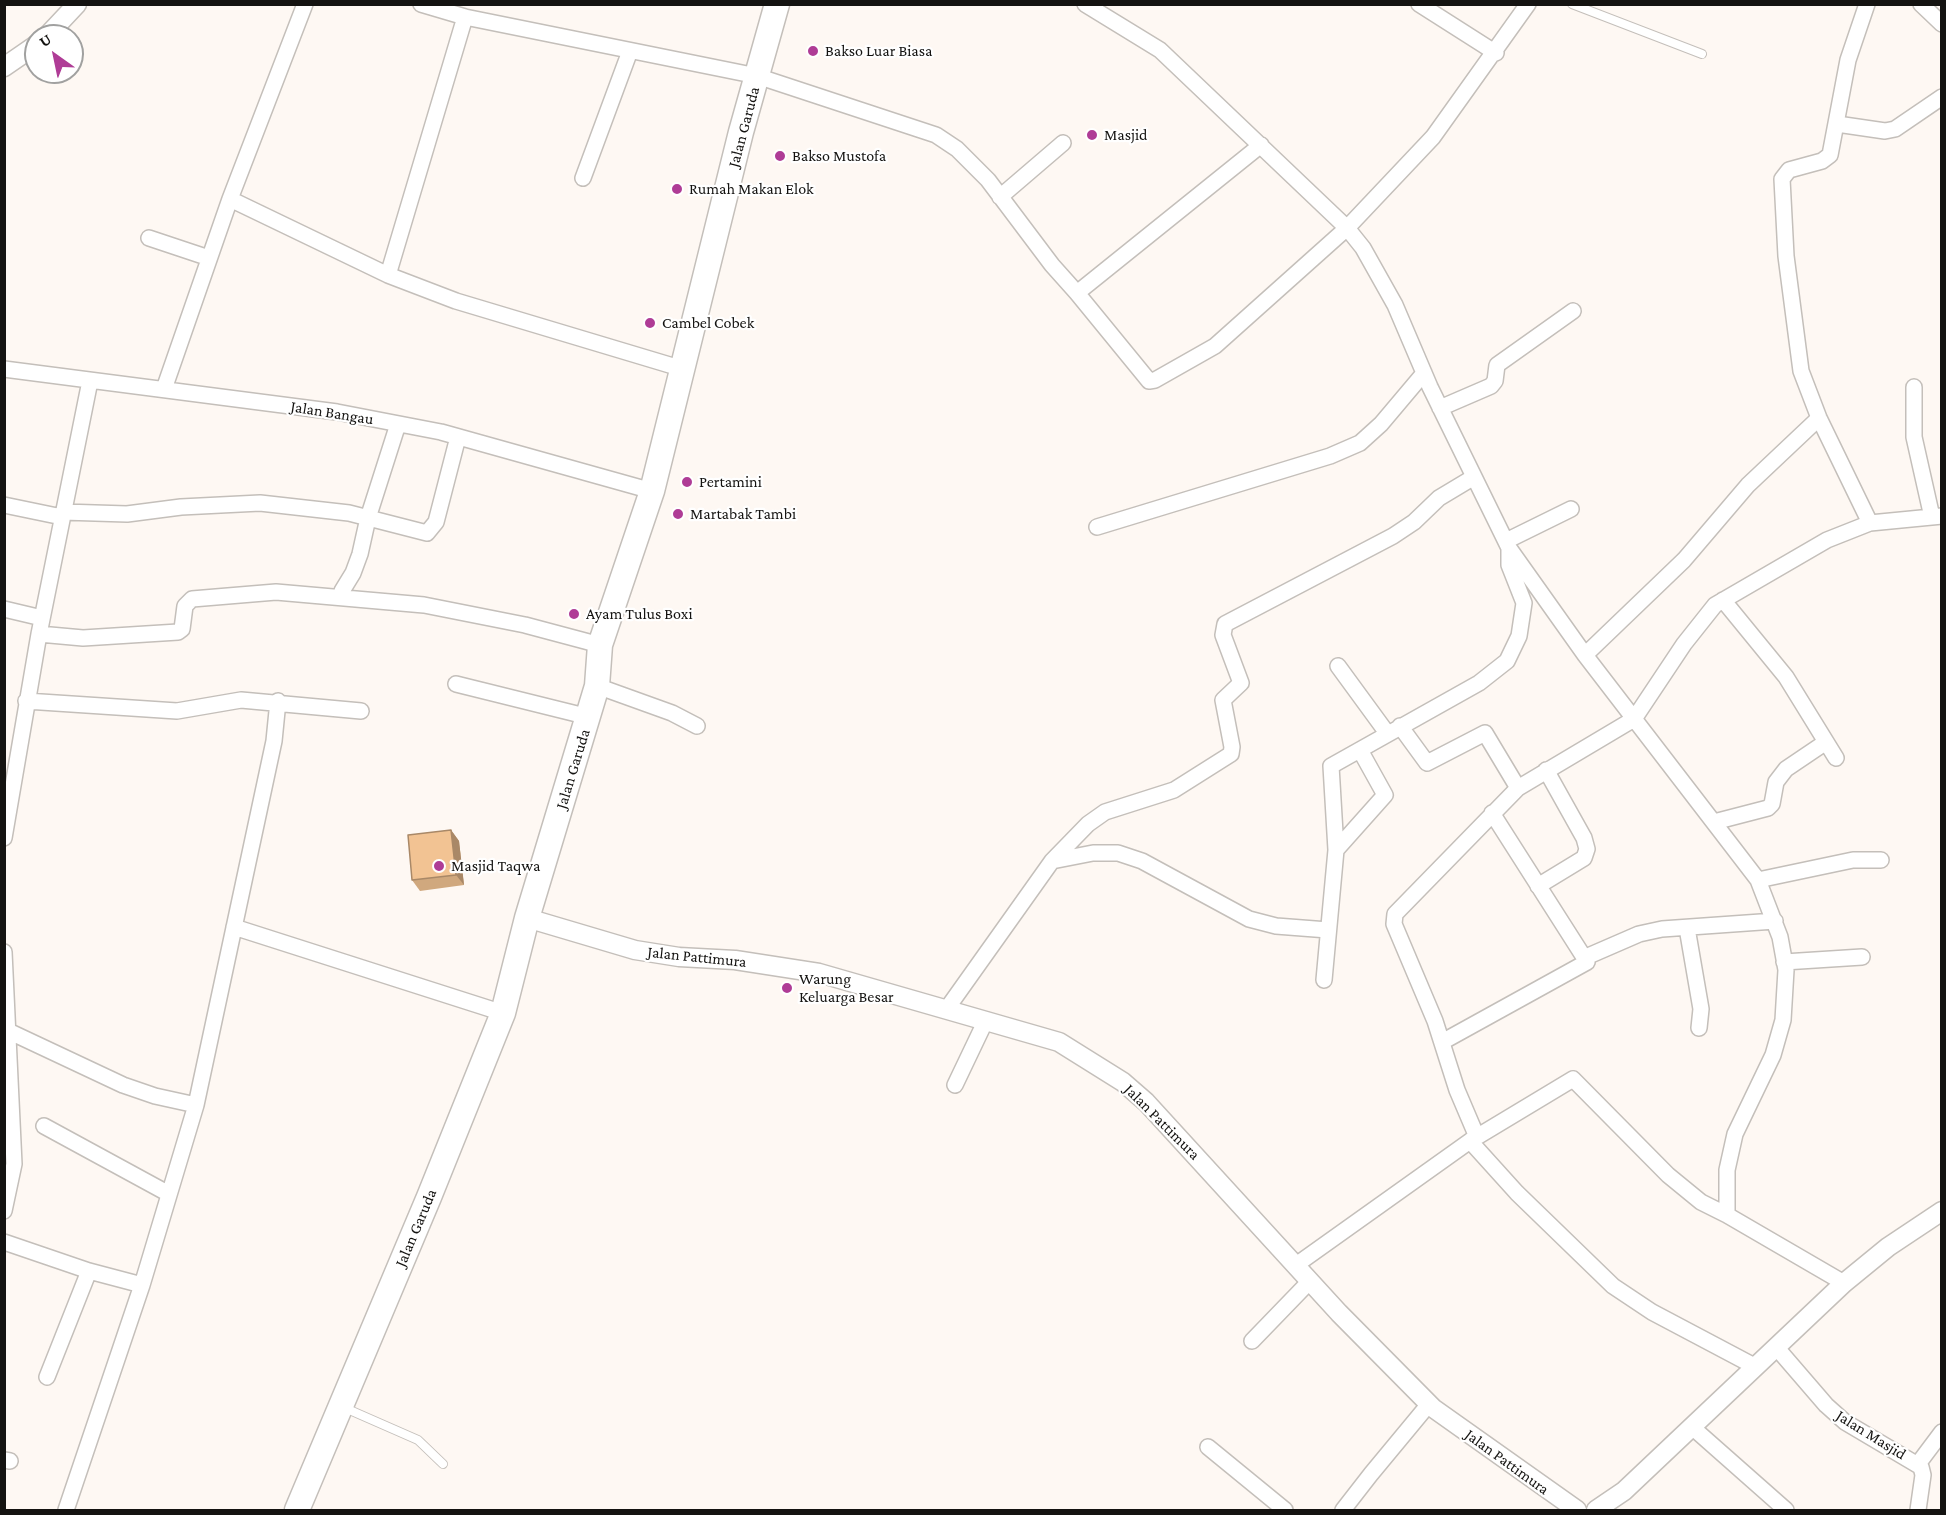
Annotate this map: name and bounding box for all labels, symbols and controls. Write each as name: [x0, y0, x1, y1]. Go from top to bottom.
north arrow: [24, 24, 84, 84]
text: U: [36, 30, 54, 50]
place label: Bakso Luar Biasa: [825, 41, 932, 61]
marker: Bakso Luar Biasa: [806, 44, 820, 58]
street label: Jalan Garuda: [724, 84, 764, 170]
place label: Masjid: [1104, 125, 1148, 145]
marker: Masjid: [1085, 128, 1099, 142]
place label: Bakso Mustofa: [792, 146, 886, 166]
marker: Bakso Mustofa: [773, 149, 787, 163]
place label: Rumah Makan Elok: [689, 179, 814, 199]
marker: Rumah Makan Elok: [670, 182, 684, 196]
place label: Cambel Cobek: [662, 313, 754, 333]
marker: Cambel Cobek: [643, 316, 657, 330]
street label: Jalan Bangau: [289, 397, 375, 429]
place label: Pertamini: [699, 472, 762, 492]
marker: Pertamini: [680, 475, 694, 489]
place label: Martabak Tambi: [690, 504, 796, 524]
marker: Martabak Tambi: [671, 507, 685, 521]
place label: Ayam Tulus Boxi: [586, 604, 693, 624]
marker: Ayam Tulus Boxi: [567, 607, 581, 621]
street label: Jalan Garuda: [552, 727, 594, 811]
place label: Masjid Taqwa: [451, 856, 540, 876]
marker: Masjid Taqwa: [432, 859, 446, 873]
street label: Jalan Pattimura: [647, 942, 747, 972]
place label: Warung Keluarga Besar: [799, 969, 894, 1007]
marker: Warung Keluarga Besar: [780, 981, 794, 995]
street label: Jalan Pattimura: [1120, 1080, 1204, 1164]
street label: Jalan Garuda: [391, 1186, 441, 1270]
street label: Jalan Masjid: [1832, 1406, 1910, 1464]
street label: Jalan Pattimura: [1461, 1425, 1553, 1499]

